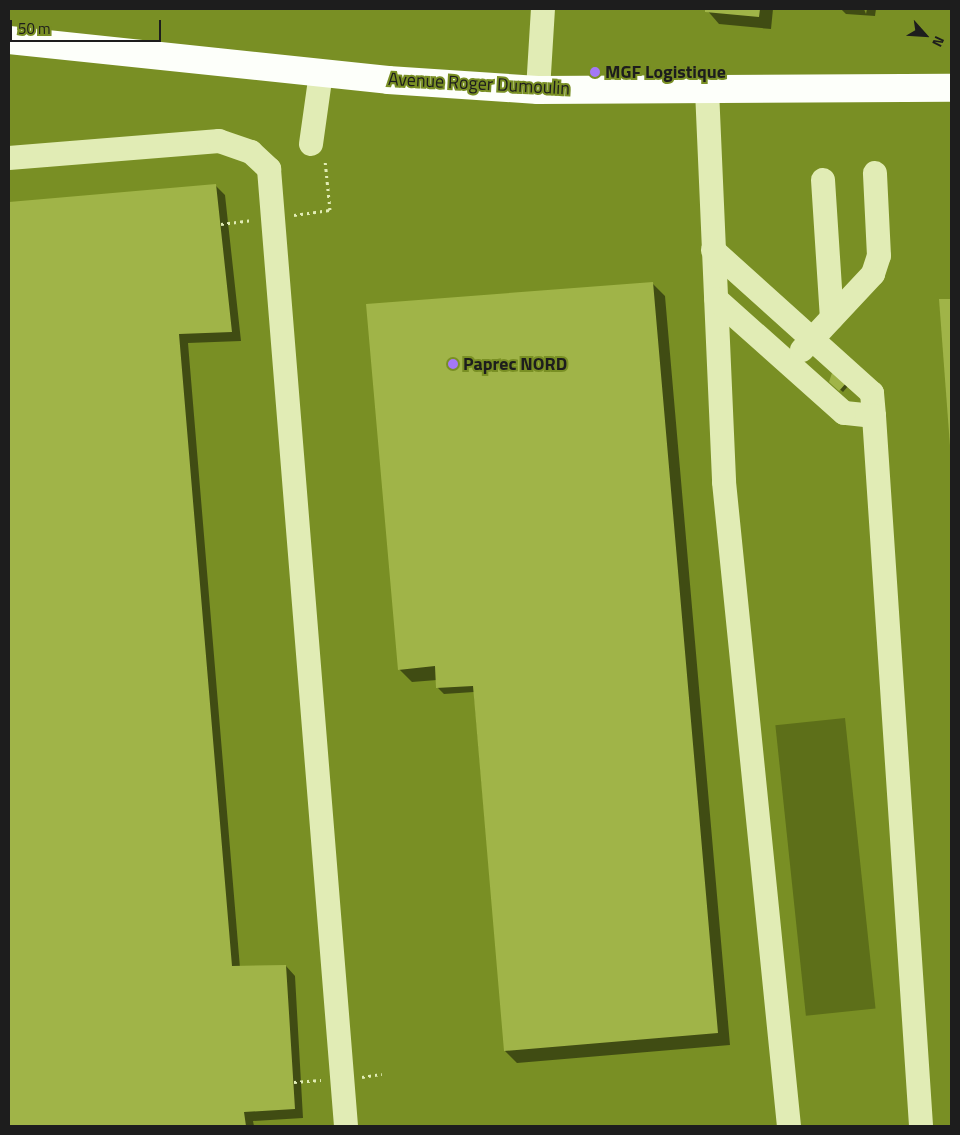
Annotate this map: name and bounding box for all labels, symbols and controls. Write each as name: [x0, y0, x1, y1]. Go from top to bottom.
scale bar: [12, 10, 164, 42]
north arrow: [900, 10, 950, 60]
text: 50 m: [18, 17, 51, 40]
text: N: [927, 33, 950, 51]
place label: MGF Logistique: [605, 61, 726, 83]
marker: MGF Logistique: [589, 66, 601, 78]
street label: Avenue Roger Dumoulin: [387, 68, 571, 100]
place label: Paprec NORD: [463, 353, 567, 375]
marker: Paprec NORD: [447, 358, 459, 370]

